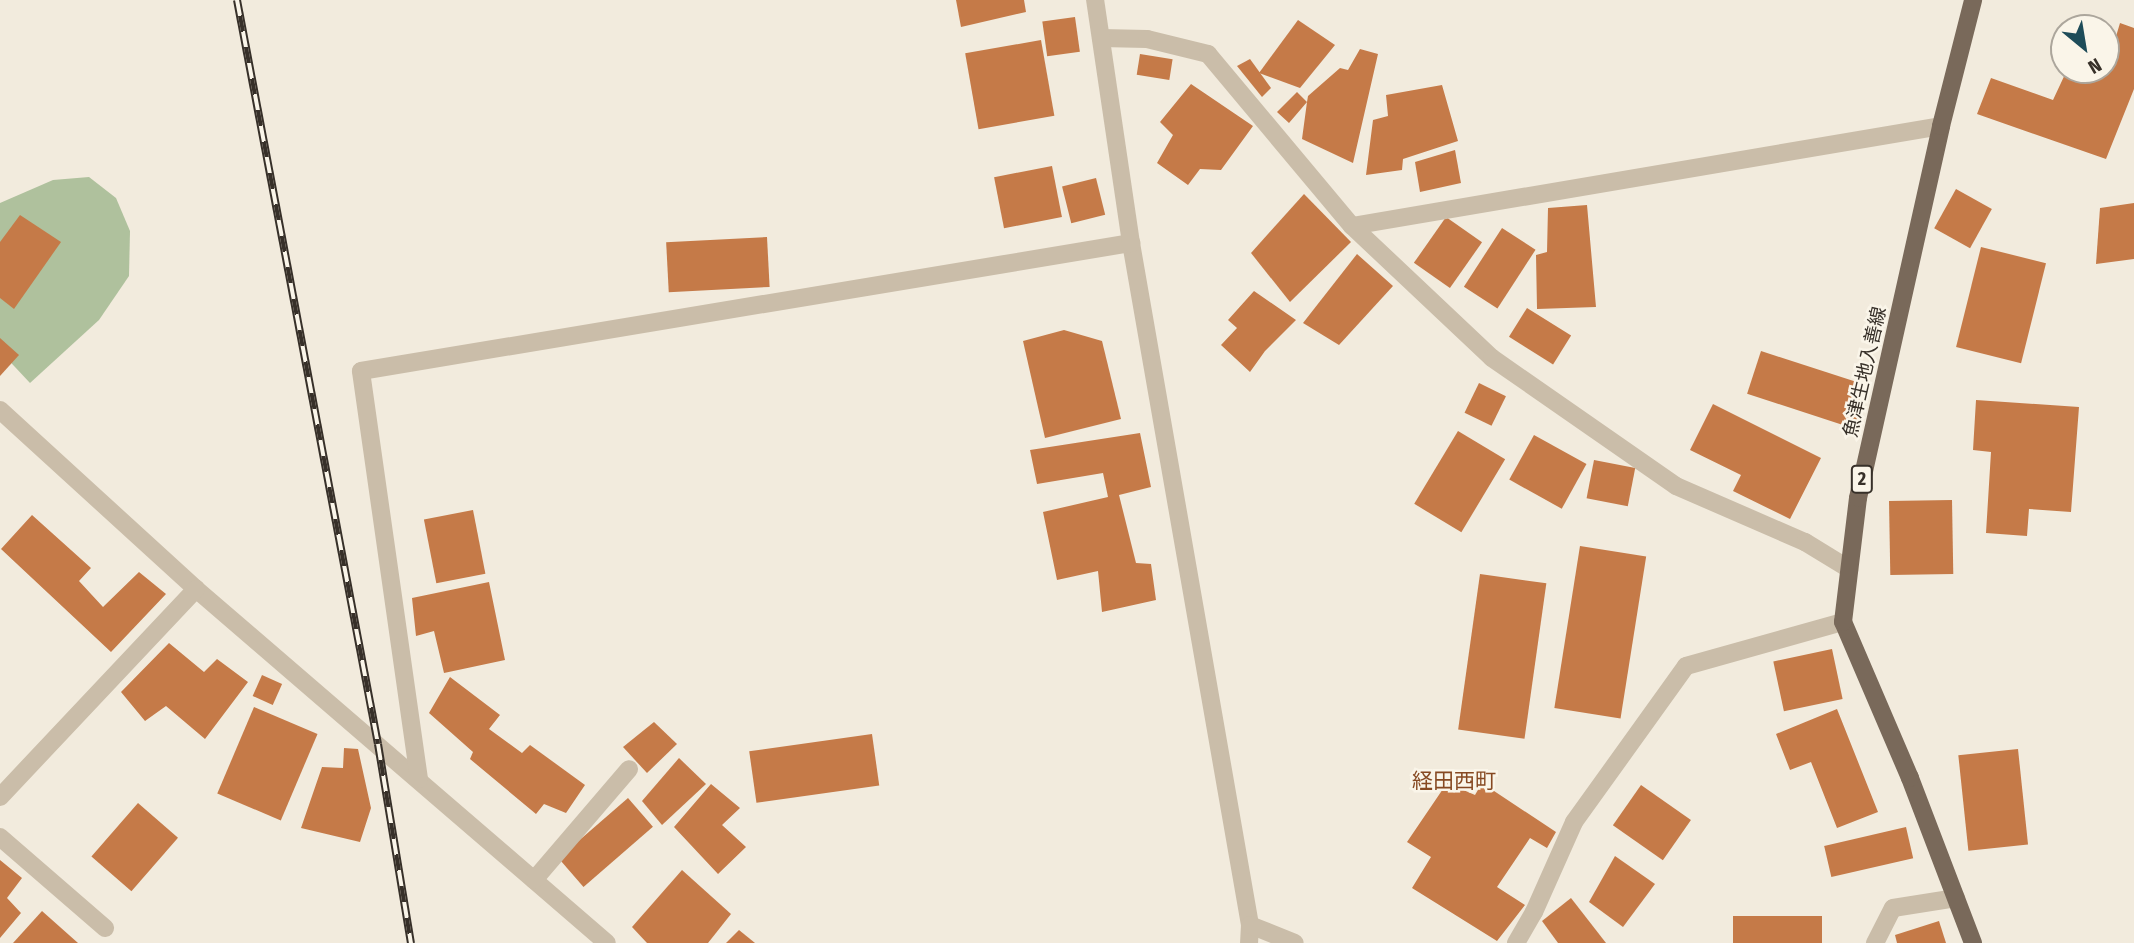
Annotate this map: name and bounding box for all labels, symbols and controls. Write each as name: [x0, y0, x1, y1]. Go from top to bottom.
north arrow: [2050, 14, 2120, 84]
text: N: [2084, 53, 2105, 79]
street label: 魚津生地入善線: [1839, 305, 1891, 439]
road number: 2: [1850, 464, 1874, 494]
district label: 経田西町: [1412, 768, 1496, 794]

